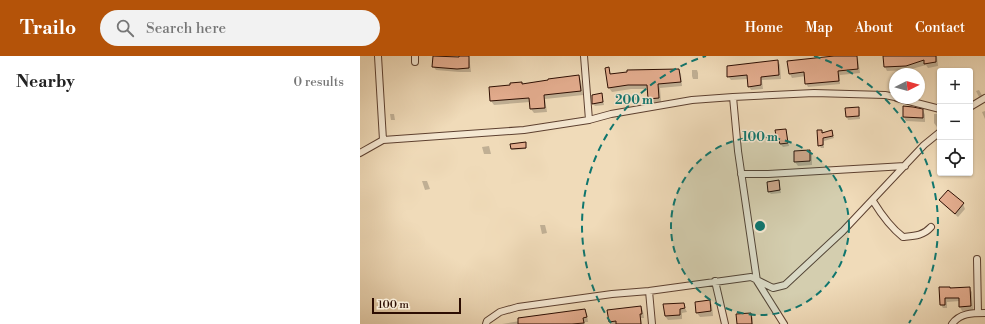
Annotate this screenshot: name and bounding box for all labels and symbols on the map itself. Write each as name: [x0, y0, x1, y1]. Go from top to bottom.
north arrow: [889, 68, 925, 104]
text: 200 m: [615, 93, 653, 108]
text: 100 m: [742, 130, 778, 145]
centre of rings: [753, 219, 767, 233]
scale bar: [372, 296, 461, 315]

